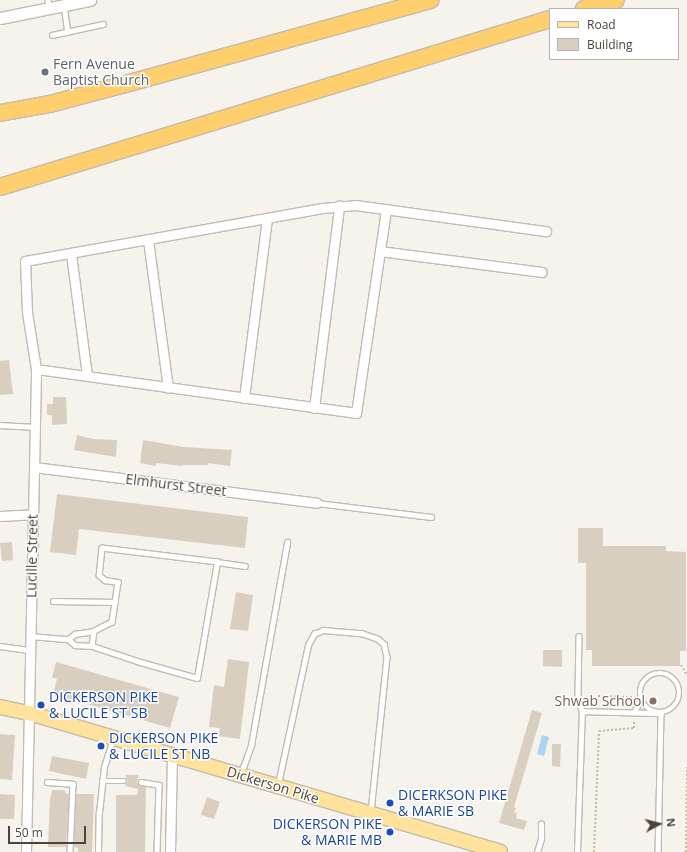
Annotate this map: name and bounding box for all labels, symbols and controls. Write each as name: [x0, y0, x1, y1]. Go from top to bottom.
legend: [549, 8, 679, 60]
text: Road: [587, 16, 616, 33]
text: Building: [587, 36, 632, 53]
place label: Fern Avenue Baptist Church: [53, 56, 149, 88]
marker: Fern Avenue Baptist Church: [40, 67, 50, 77]
street label: Elmhurst Street: [125, 470, 227, 500]
street label: Lucille Street: [23, 514, 41, 598]
place label: DICKERSON PIKE & LUCILE ST SB: [49, 689, 158, 722]
place label: Shwab School: [555, 693, 645, 709]
marker: Shwab School: [648, 696, 658, 706]
marker: DICKERSON PIKE & LUCILE ST SB: [36, 700, 46, 710]
place label: DICKERSON PIKE & LUCILE ST NB: [109, 730, 218, 762]
marker: DICKERSON PIKE & LUCILE ST NB: [96, 741, 106, 751]
street label: Dickerson Pike: [225, 763, 321, 807]
place label: DICERKSON PIKE & MARIE SB: [398, 787, 507, 820]
marker: DICERKSON PIKE & MARIE SB: [385, 798, 395, 808]
north arrow: [639, 804, 679, 844]
place label: DICKERSON PIKE & MARIE MB: [273, 816, 382, 848]
text: N: [663, 817, 679, 828]
scale bar: [10, 818, 88, 844]
text: 50 m: [15, 824, 43, 841]
marker: DICKERSON PIKE & MARIE MB: [385, 827, 395, 837]

